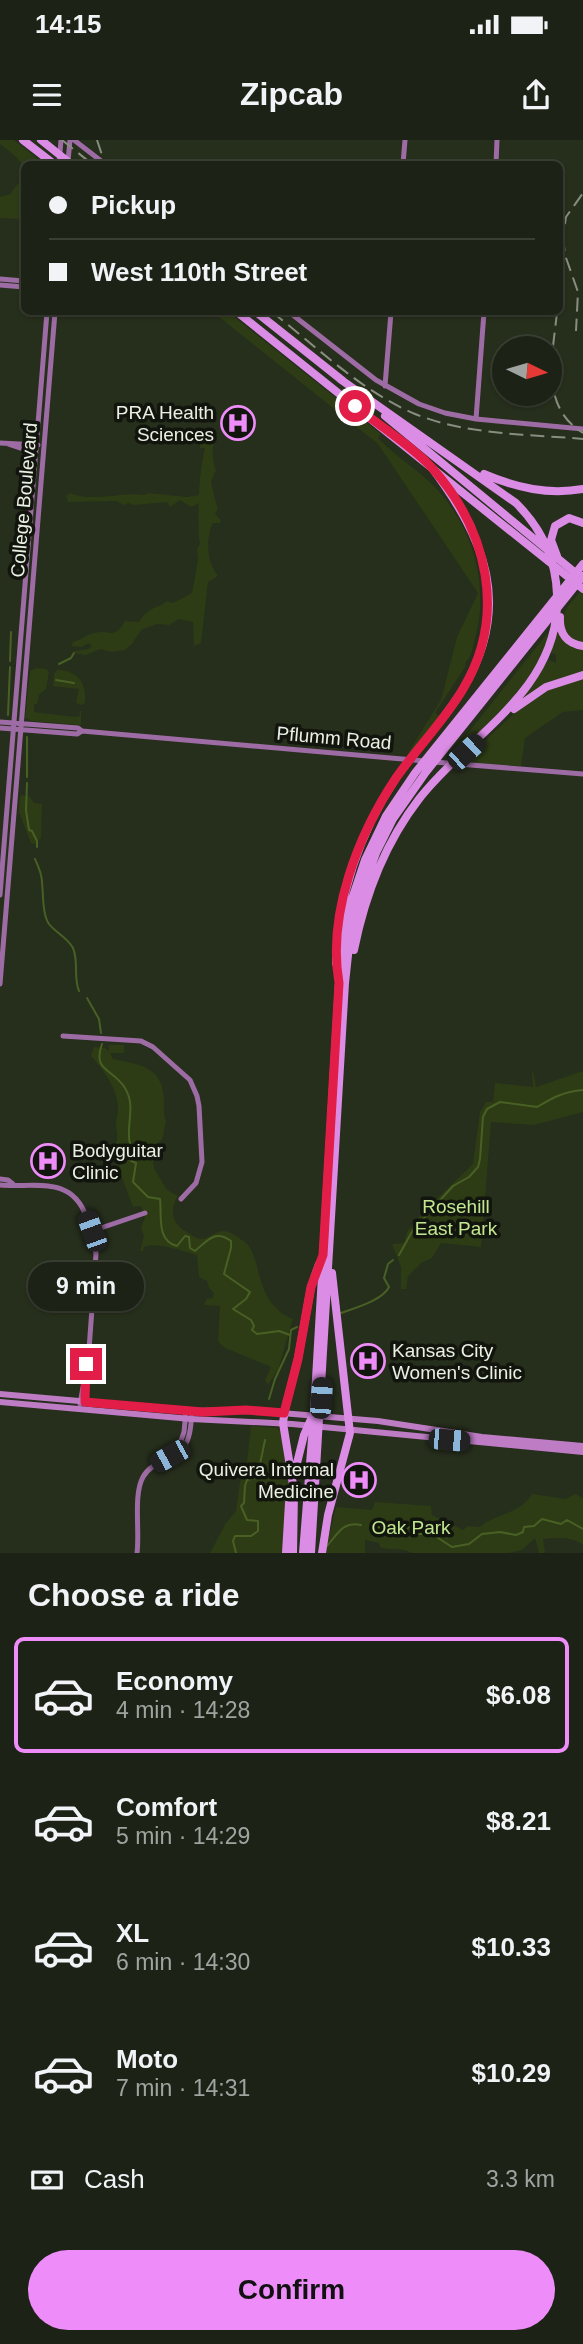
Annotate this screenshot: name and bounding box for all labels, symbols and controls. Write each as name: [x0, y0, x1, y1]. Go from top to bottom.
text: 14:15: [35, 9, 102, 39]
icon: menu: [28, 76, 66, 114]
text: Zipcab: [240, 76, 343, 112]
icon: share: [517, 76, 555, 114]
text: Pickup: [91, 190, 176, 220]
text: West 110th Street: [91, 257, 307, 287]
north arrow: [492, 336, 562, 406]
map controls: [492, 336, 562, 406]
route start: [339, 390, 371, 422]
place label: PRA Health Sciences: [116, 402, 214, 445]
hospital icon: PRA Health Sciences: [219, 404, 257, 442]
street label: College Boulevard: [7, 422, 41, 578]
street label: Pflumm Road: [276, 723, 392, 753]
car: [444, 730, 489, 774]
place label: Bodyguitar Clinic: [72, 1140, 164, 1183]
hospital icon: Bodyguitar Clinic: [29, 1142, 67, 1180]
park label: Rosehill East Park: [415, 1196, 498, 1239]
car: [75, 1208, 110, 1254]
callout: 9 min: [28, 1262, 144, 1312]
text: 9 min: [56, 1273, 116, 1299]
place label: Kansas City Women's Clinic: [392, 1340, 522, 1383]
hospital icon: Kansas City Women's Clinic: [349, 1342, 387, 1380]
route end: [70, 1348, 102, 1380]
car: [310, 1376, 333, 1420]
car: [428, 1428, 471, 1452]
car: [147, 1437, 194, 1475]
place label: Quivera Internal Medicine: [199, 1459, 334, 1502]
hospital icon: Quivera Internal Medicine: [340, 1461, 378, 1499]
park label: Oak Park: [371, 1517, 451, 1538]
text: Choose a ride: [28, 1577, 240, 1613]
icon: car: [32, 1664, 95, 1727]
text: Economy: [116, 1666, 233, 1696]
text: $6.08: [486, 1680, 551, 1710]
text: 4 min · 14:28: [116, 1697, 250, 1723]
icon: car: [32, 1790, 95, 1853]
text: Comfort: [116, 1792, 217, 1822]
text: $8.21: [486, 1806, 551, 1836]
text: 5 min · 14:29: [116, 1823, 250, 1849]
icon: car: [32, 1916, 95, 1979]
text: XL: [116, 1918, 149, 1948]
text: $10.33: [471, 1932, 551, 1962]
text: 6 min · 14:30: [116, 1949, 250, 1975]
icon: car: [32, 2042, 95, 2105]
text: Moto: [116, 2044, 178, 2074]
text: $10.29: [471, 2058, 551, 2088]
text: 7 min · 14:31: [116, 2075, 250, 2101]
icon: cash: [28, 2161, 66, 2199]
text: Cash: [84, 2164, 145, 2194]
text: 3.3 km: [486, 2166, 555, 2192]
button: Confirm: [28, 2250, 555, 2330]

